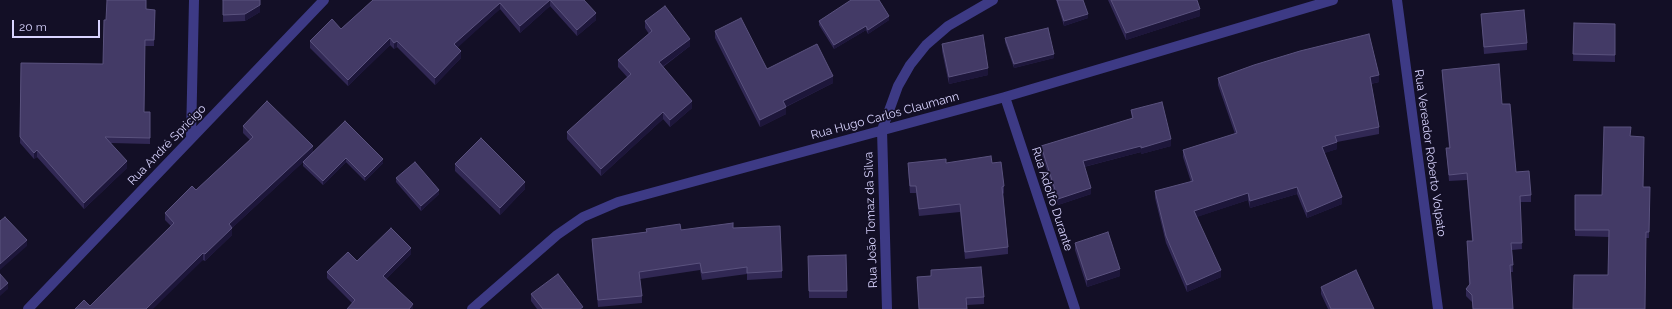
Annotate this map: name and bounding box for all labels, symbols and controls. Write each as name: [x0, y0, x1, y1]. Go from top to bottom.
scale bar: [14, 12, 102, 38]
text: 20 m: [19, 20, 47, 34]
street label: Rua Vereador Roberto Volpato: [1411, 69, 1449, 237]
street label: Rua Hugo Carlos Claumann: [809, 89, 961, 143]
street label: Rua André Spricigo: [125, 102, 209, 188]
street label: Rua Adolfo Durante: [1028, 145, 1076, 253]
street label: Rua João Tomaz da Silva: [861, 152, 881, 288]

